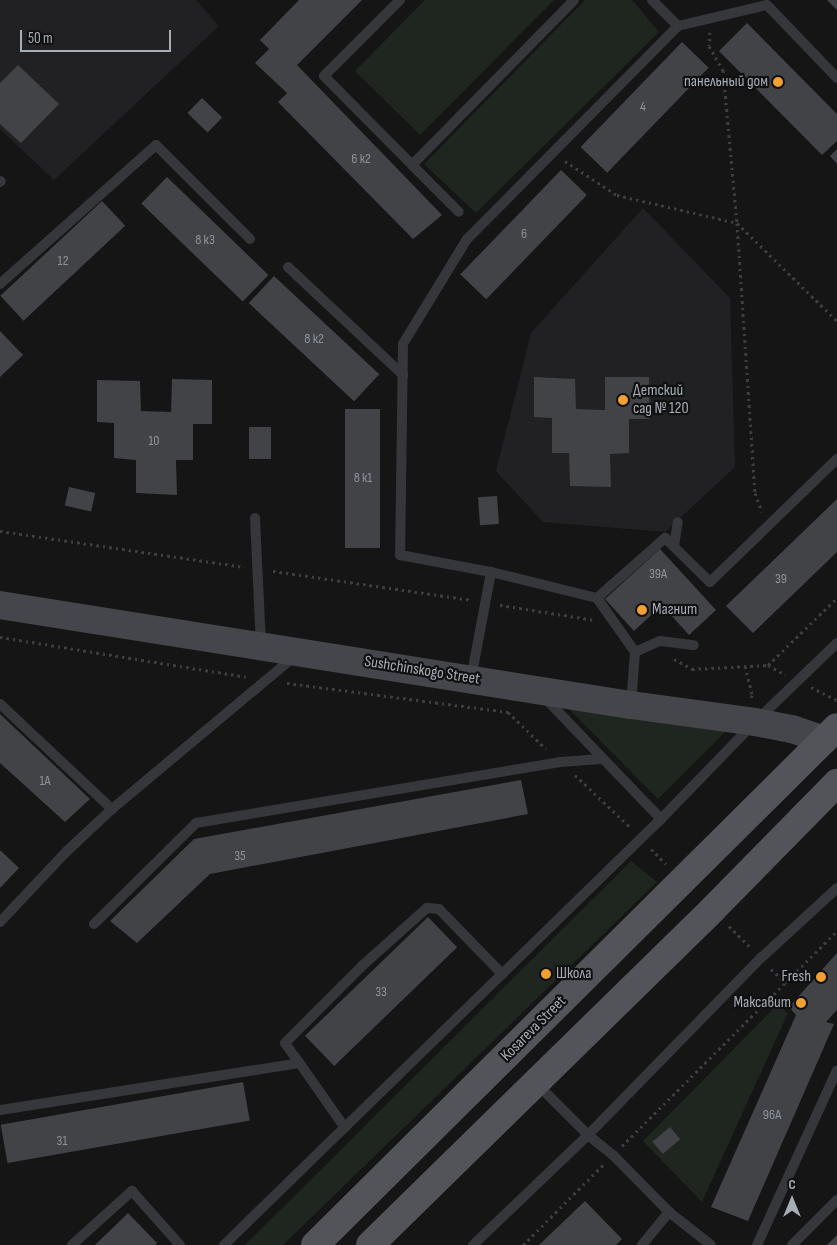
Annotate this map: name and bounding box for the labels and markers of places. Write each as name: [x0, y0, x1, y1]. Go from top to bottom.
place label: панельный дом: [684, 72, 768, 92]
marker: панельный дом: [772, 76, 784, 88]
place label: Детский сад № 120: [633, 381, 689, 419]
marker: Детский сад № 120: [617, 394, 629, 406]
place label: Магнит: [652, 600, 697, 620]
marker: Магнит: [636, 604, 648, 616]
place label: Школа: [556, 964, 591, 984]
place label: Fresh: [782, 967, 811, 987]
marker: Школа: [540, 968, 552, 980]
marker: Fresh: [815, 971, 827, 983]
place label: Максавит: [734, 993, 791, 1013]
marker: Максавит: [795, 997, 807, 1009]

